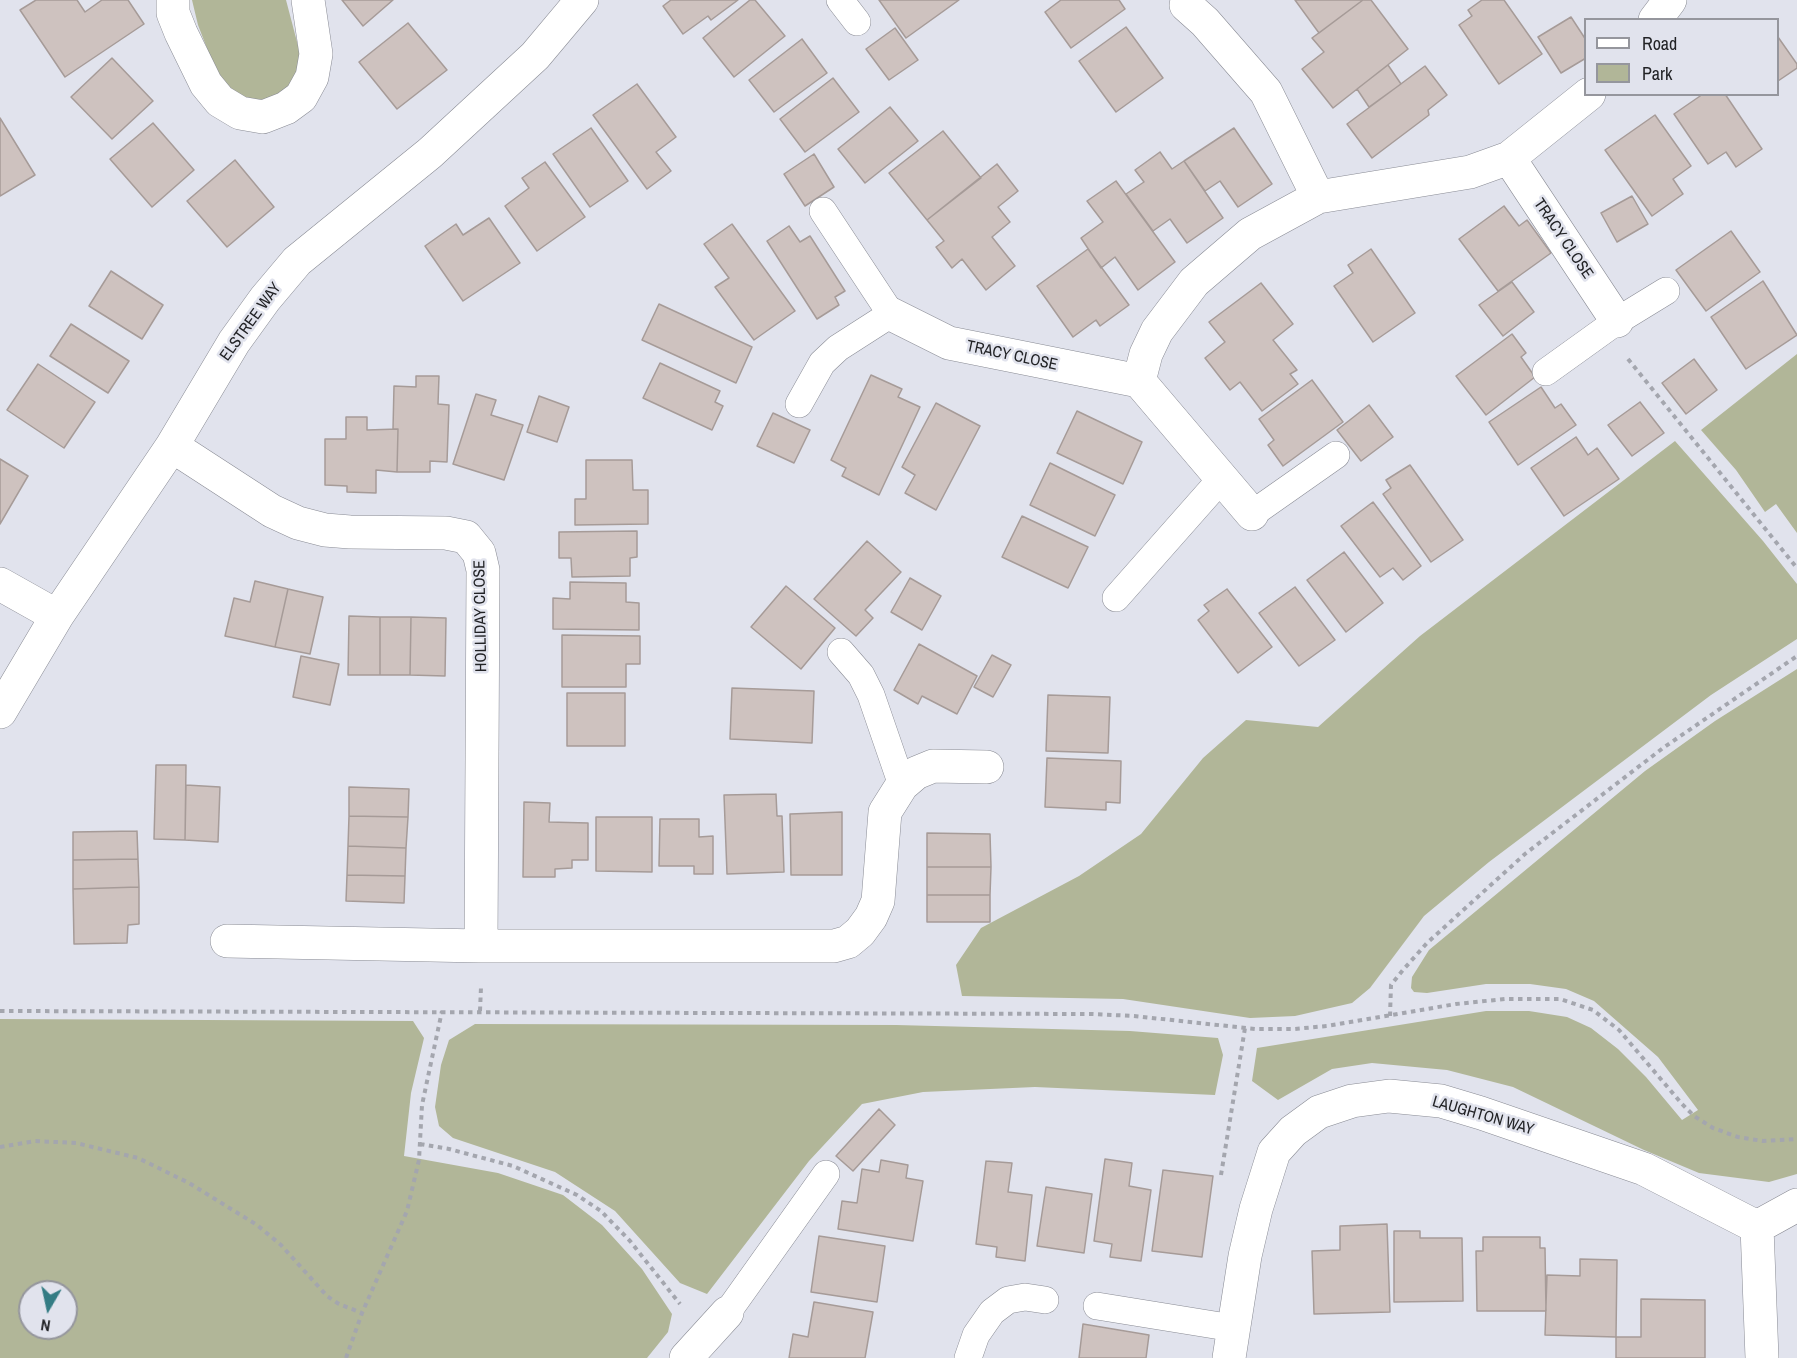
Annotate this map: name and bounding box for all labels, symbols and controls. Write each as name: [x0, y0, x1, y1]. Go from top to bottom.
legend: [1584, 18, 1779, 96]
text: Road: [1642, 31, 1677, 56]
text: Park: [1642, 61, 1672, 86]
street label: TRACY CLOSE: [1529, 195, 1597, 283]
street label: ELSTREE WAY: [216, 279, 286, 365]
street label: TRACY CLOSE: [965, 337, 1059, 375]
street label: HOLLIDAY CLOSE: [470, 560, 492, 672]
street label: LAUGHTON WAY: [1430, 1092, 1536, 1140]
north arrow: [18, 1280, 78, 1340]
text: N: [39, 1314, 52, 1337]

